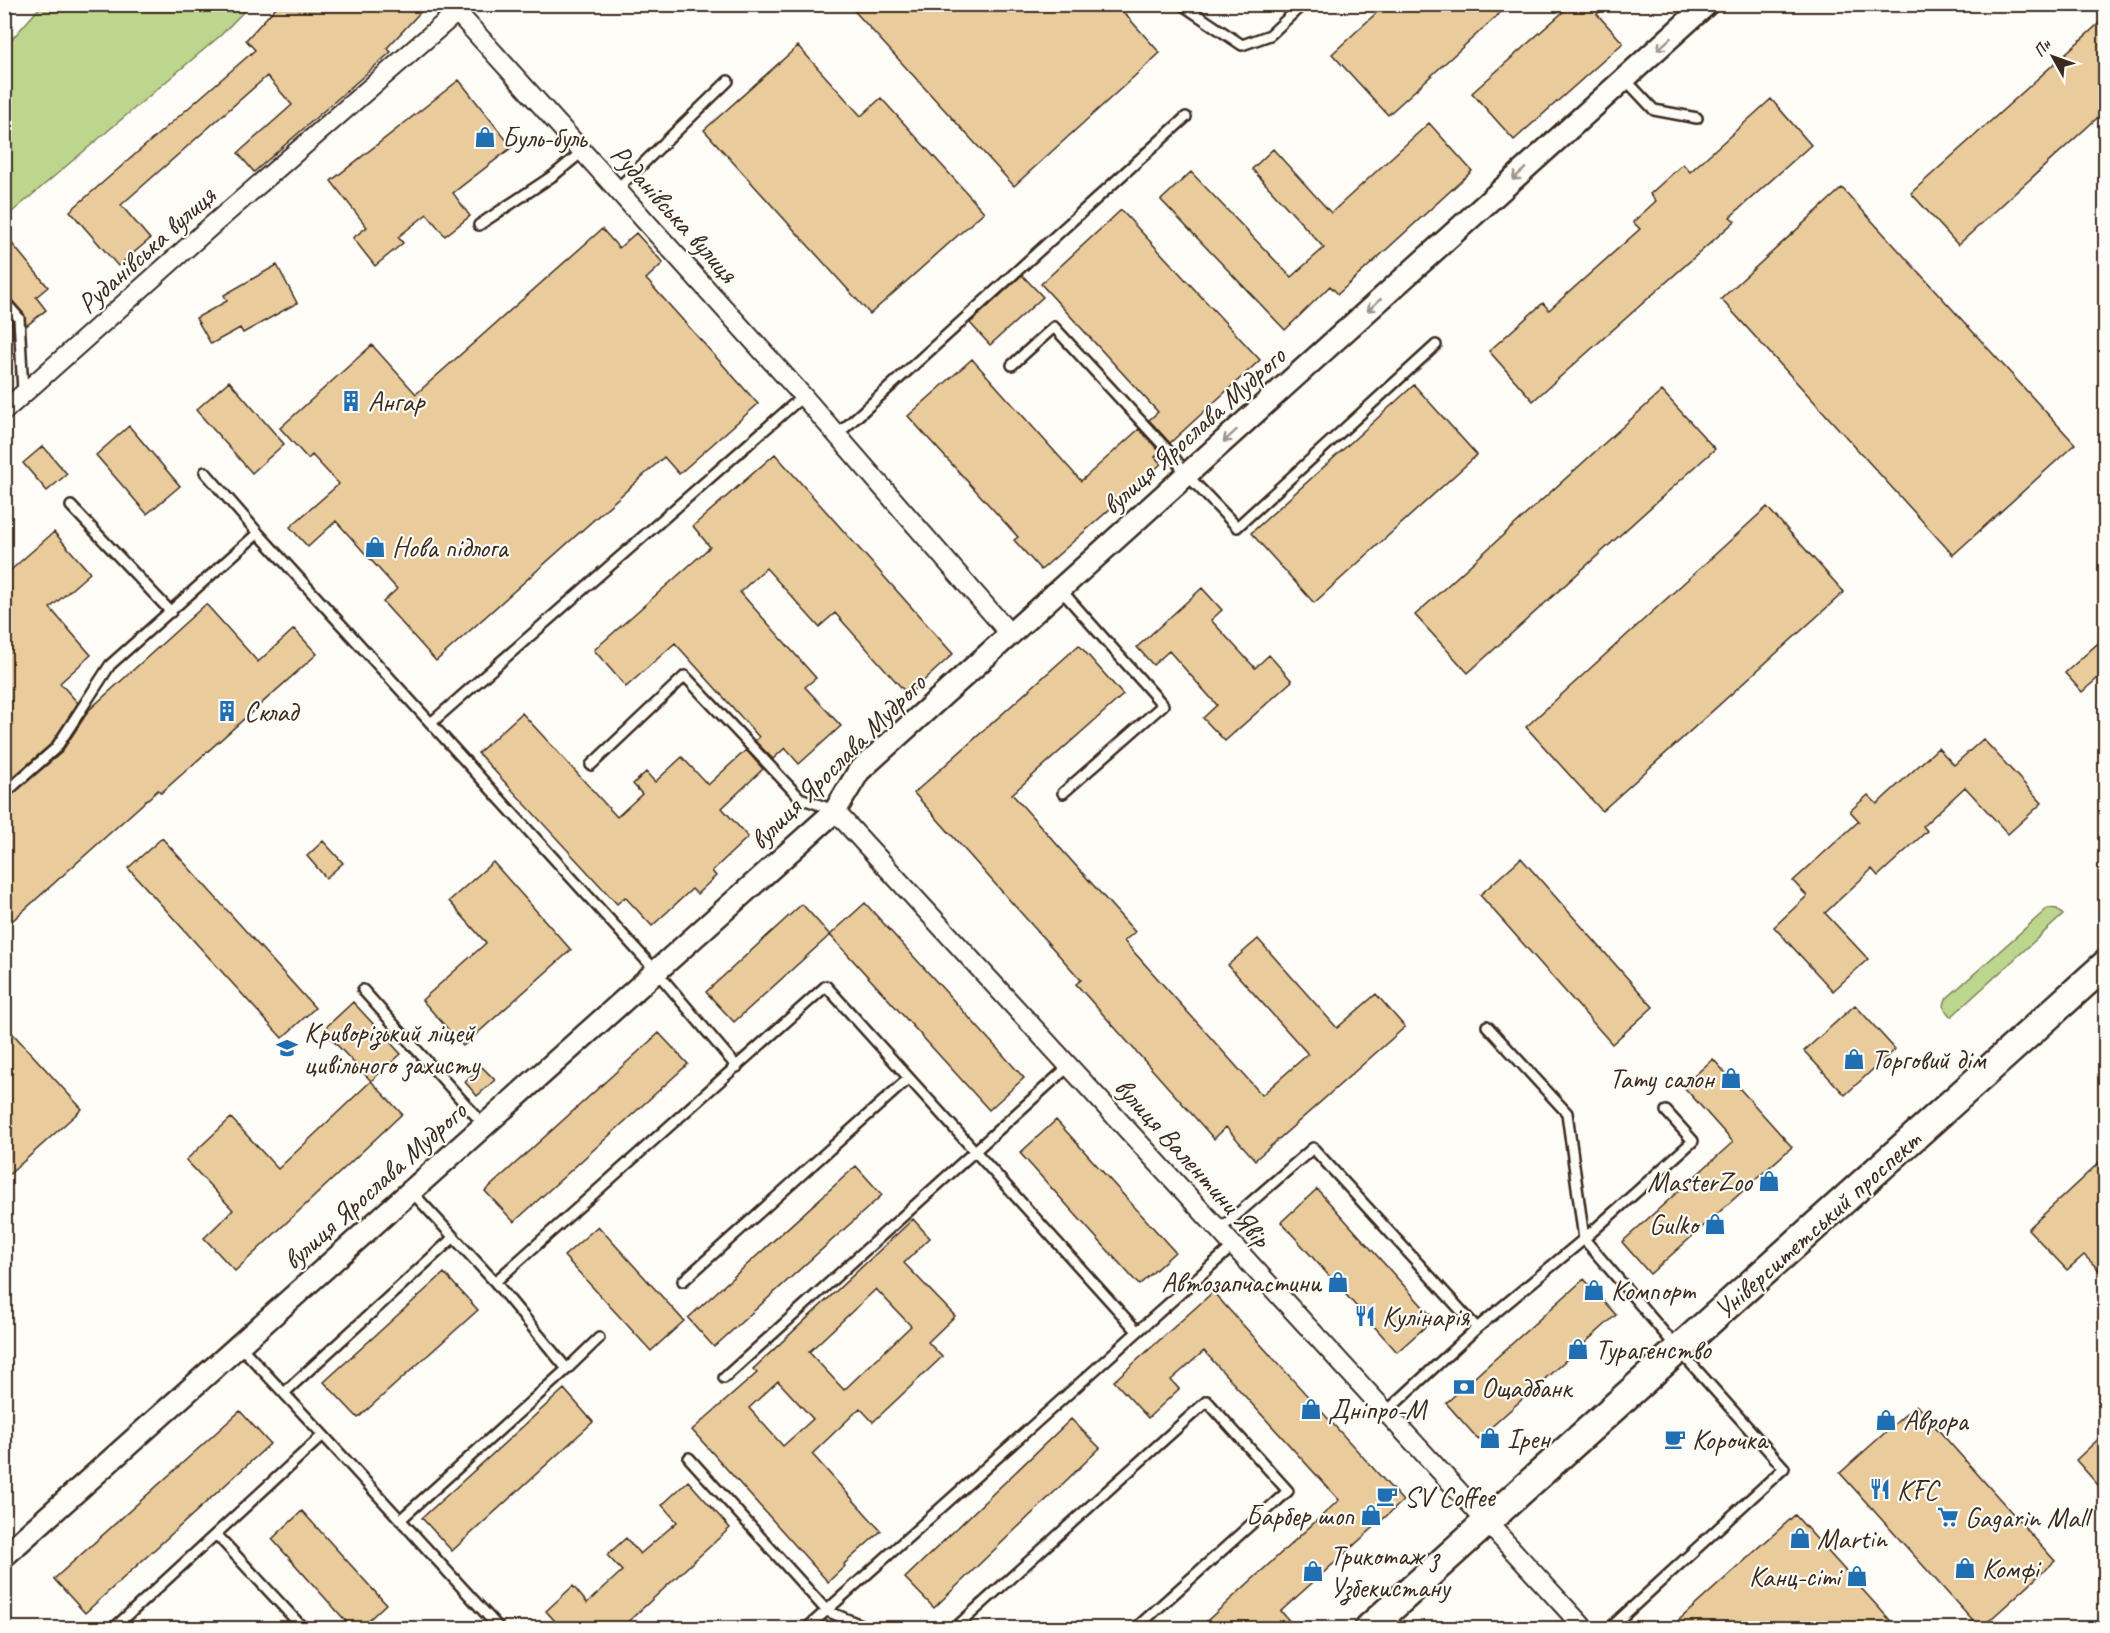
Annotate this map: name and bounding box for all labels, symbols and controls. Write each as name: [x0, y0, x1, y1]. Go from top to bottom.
north arrow: [2023, 27, 2083, 87]
text: Пн: [2029, 34, 2056, 61]
one-way arrow: [1657, 37, 1672, 51]
place label: Буль-буль: [502, 120, 589, 155]
shop icon: Буль-буль: [473, 125, 497, 149]
street label: Руданівська вулиця: [603, 137, 746, 290]
one-way arrow: [1512, 167, 1527, 181]
street label: Руданівська вулиця: [70, 178, 223, 321]
one-way arrow: [1367, 298, 1382, 312]
street label: вулиця Ярослава Мудрого: [1094, 337, 1294, 522]
place label: Ангар: [368, 384, 427, 419]
building icon: Ангар: [339, 389, 363, 413]
one-way arrow: [1223, 429, 1238, 443]
place label: Нова підлога: [392, 530, 509, 565]
shop icon: Нова підлога: [363, 535, 387, 559]
street label: вулиця Ярослава Мудрого: [742, 664, 934, 857]
place label: Склад: [244, 694, 300, 729]
building icon: Склад: [215, 699, 239, 723]
place label: Криворізький ліцей цивільного захисту: [304, 1015, 482, 1082]
school or university icon: Криворізький ліцей цивільного захисту: [275, 1036, 299, 1060]
place label: Торговий дім: [1871, 1042, 1987, 1077]
shop icon: Торговий дім: [1842, 1047, 1866, 1071]
place label: Тату салон: [1609, 1061, 1715, 1096]
shop icon: Тату салон: [1719, 1066, 1743, 1090]
street label: вулиця Валентини Явір: [1107, 1070, 1279, 1256]
street label: вулиця Ярослава Мудрого: [275, 1092, 475, 1277]
street label: Університетський проспект: [1706, 1121, 1929, 1327]
place label: MasterZoo: [1647, 1164, 1754, 1199]
shop icon: MasterZoo: [1757, 1169, 1781, 1193]
place label: Gulko: [1649, 1207, 1701, 1242]
shop icon: Gulko: [1703, 1212, 1727, 1236]
place label: Автозапчастини: [1161, 1265, 1323, 1300]
shop icon: Автозапчастини: [1326, 1270, 1350, 1294]
place label: Компорт: [1611, 1273, 1696, 1308]
shop icon: Компорт: [1582, 1278, 1606, 1302]
place label: Кулінарія: [1382, 1299, 1470, 1334]
restaurant icon: Кулінарія: [1353, 1304, 1377, 1328]
place label: Турагенство: [1595, 1332, 1713, 1367]
shop icon: Турагенство: [1566, 1337, 1590, 1361]
place label: Ощадбанк: [1481, 1370, 1574, 1405]
bank icon: Ощадбанк: [1452, 1375, 1476, 1399]
place label: Дніпро-М: [1328, 1392, 1429, 1427]
shop icon: Дніпро-М: [1299, 1397, 1323, 1421]
place label: Аврора: [1903, 1403, 1970, 1438]
shop icon: Аврора: [1874, 1408, 1898, 1432]
place label: Ірен: [1507, 1421, 1551, 1456]
place label: Корочка: [1692, 1422, 1769, 1457]
shop icon: Ірен: [1478, 1426, 1502, 1450]
cafe icon: Корочка: [1663, 1427, 1687, 1451]
place label: KFC: [1897, 1472, 1941, 1507]
restaurant icon: KFC: [1868, 1477, 1892, 1501]
place label: SV Coffee: [1404, 1479, 1496, 1514]
cafe icon: SV Coffee: [1375, 1484, 1399, 1508]
place label: Барбер шоп: [1246, 1498, 1354, 1533]
place label: Gagarin Mall: [1965, 1500, 2094, 1535]
shop icon: Барбер шоп: [1359, 1503, 1383, 1527]
supermarket icon: Gagarin Mall: [1936, 1505, 1960, 1529]
place label: Martin: [1817, 1521, 1888, 1556]
shop icon: Martin: [1788, 1526, 1812, 1550]
place label: Трикотаж з Узбекистану: [1330, 1538, 1452, 1606]
place label: Комфі: [1982, 1551, 2043, 1586]
shop icon: Комфі: [1953, 1556, 1977, 1580]
shop icon: Трикотаж з Узбекистану: [1301, 1559, 1325, 1583]
place label: Канц-сіті: [1749, 1559, 1844, 1594]
shop icon: Канц-сіті: [1845, 1564, 1869, 1588]

